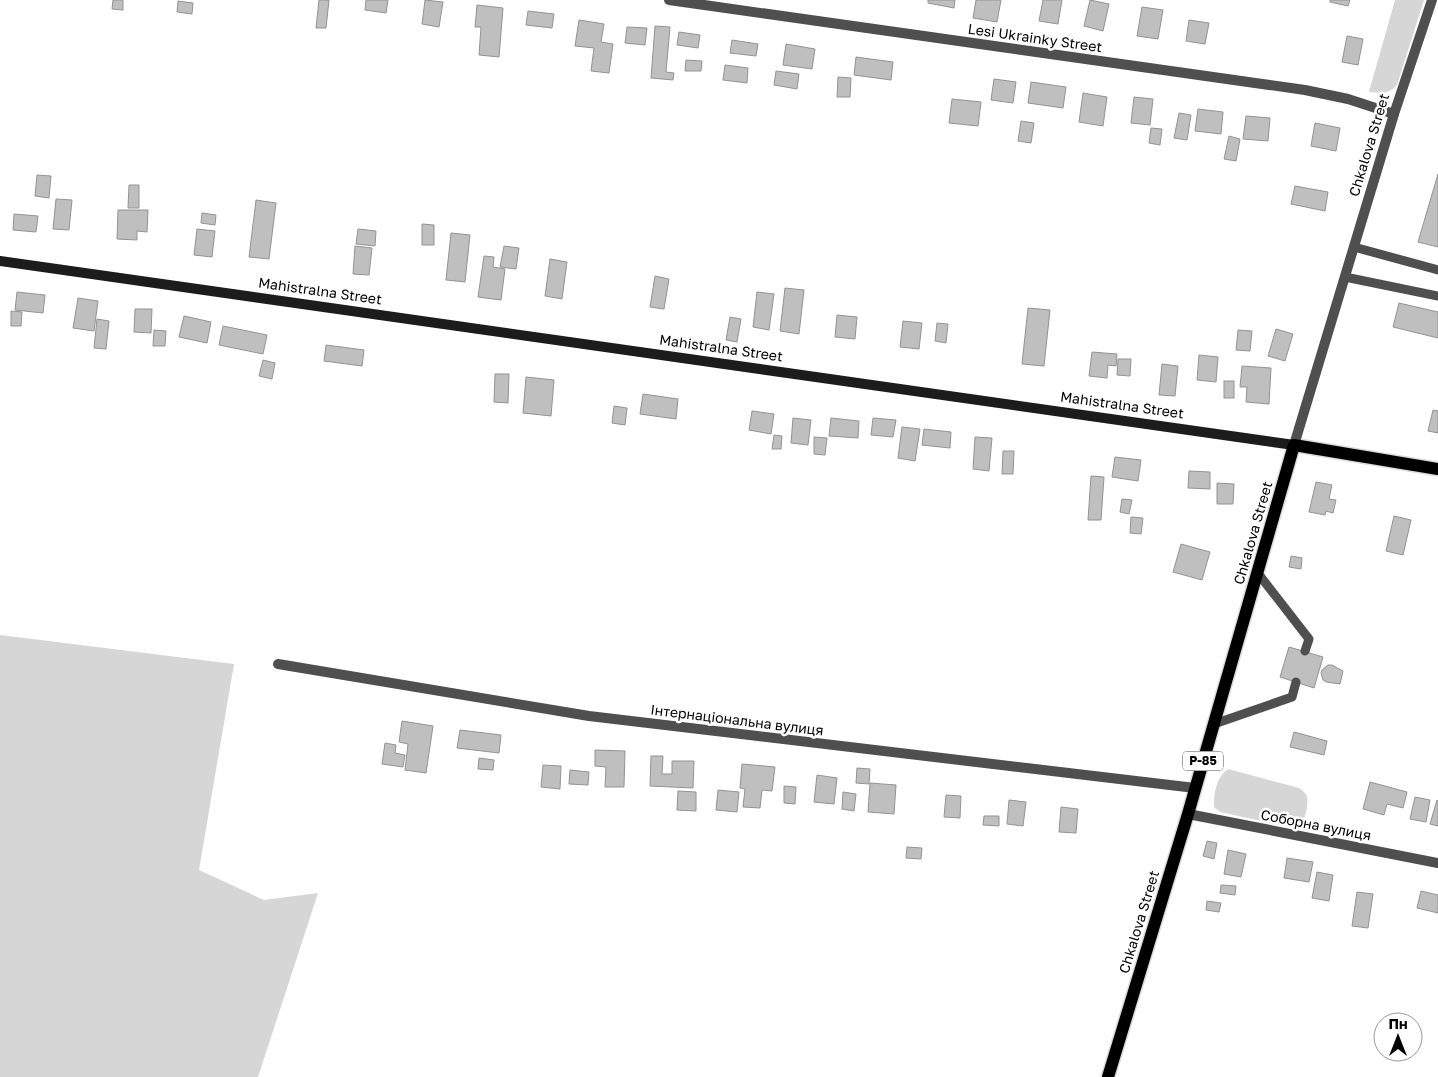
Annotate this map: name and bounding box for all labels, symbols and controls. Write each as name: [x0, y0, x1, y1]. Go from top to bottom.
street label: Lesi Ukrainky Street: [967, 20, 1103, 55]
street label: Chkalova Street: [1345, 91, 1392, 198]
street label: Mahistralna Street: [257, 273, 383, 308]
street label: Mahistralna Street: [658, 330, 784, 365]
street label: Mahistralna Street: [1059, 387, 1185, 422]
street label: Chkalova Street: [1230, 479, 1275, 586]
street label: Інтернаціональна вулиця: [650, 700, 825, 739]
road number: Р-85: [1183, 751, 1223, 770]
street label: Соборна вулиця: [1260, 805, 1373, 844]
street label: Chkalova Street: [1115, 868, 1162, 975]
north arrow: [1373, 1012, 1423, 1062]
text: Пн: [1388, 1015, 1408, 1032]

